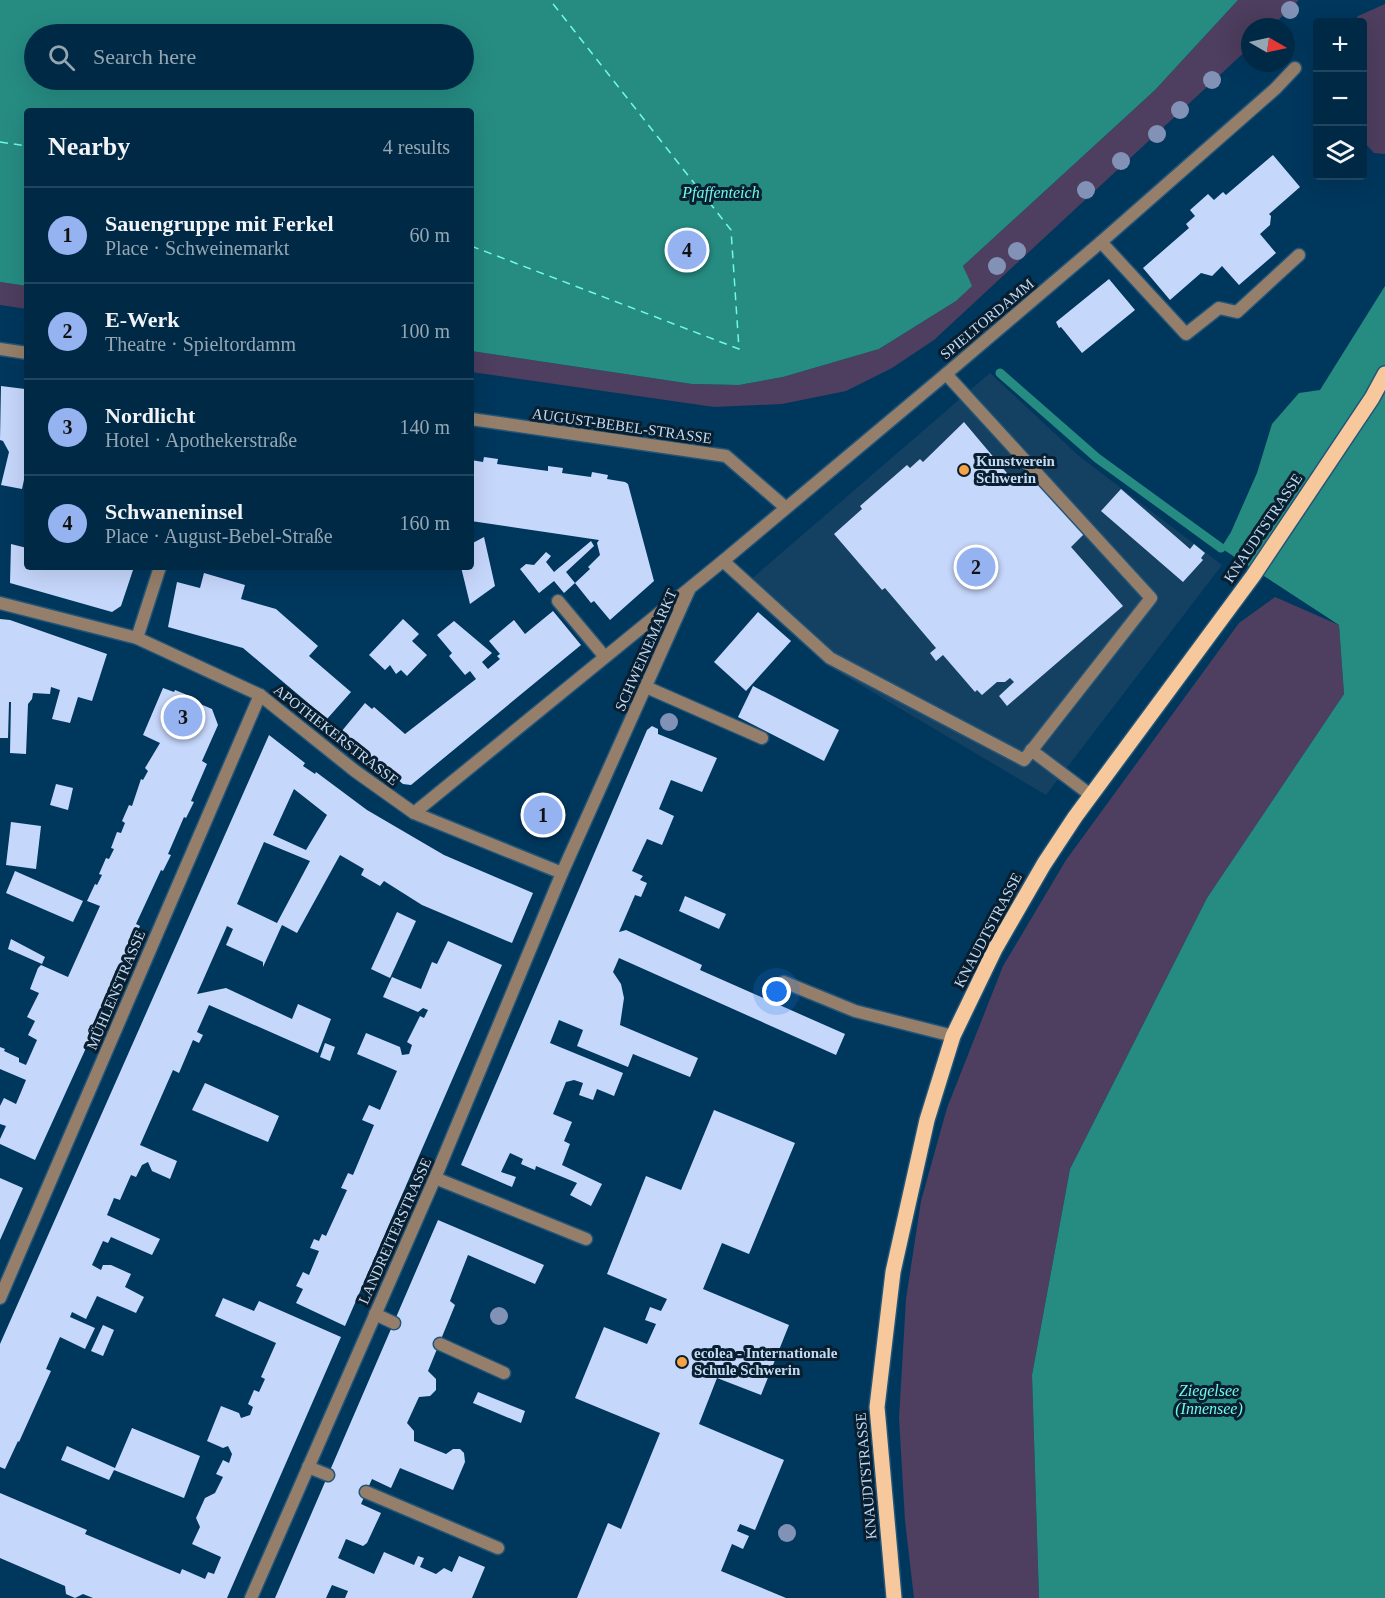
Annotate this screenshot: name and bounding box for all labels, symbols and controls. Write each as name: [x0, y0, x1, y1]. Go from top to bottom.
north arrow: [1241, 18, 1295, 72]
map controls: [1313, 18, 1367, 180]
button: +: [1313, 18, 1367, 72]
search box: [24, 24, 474, 90]
icon: search: [45, 41, 78, 74]
text: Search here: [93, 44, 196, 69]
button: −: [1313, 72, 1367, 126]
button: layers: [1313, 126, 1367, 180]
text: Nearby: [48, 132, 130, 161]
text: 4 results: [383, 136, 450, 158]
water label: Pfaffenteich: [681, 184, 760, 202]
text: Sauengruppe mit Ferkel: [105, 211, 334, 236]
text: 1: [63, 224, 73, 246]
text: 60 m: [409, 224, 450, 246]
pin: 4: [668, 228, 706, 272]
text: Place · Schweinemarkt: [105, 237, 289, 259]
street label: SPIELTORDAMM: [937, 275, 1037, 363]
text: E-Werk: [105, 307, 180, 332]
text: 2: [63, 320, 73, 342]
text: 100 m: [399, 320, 450, 342]
text: Theatre · Spieltordamm: [105, 333, 296, 355]
text: Nordlicht: [105, 403, 195, 428]
street label: AUGUST-BEBEL-STRASSE: [531, 405, 713, 447]
text: 3: [63, 416, 73, 438]
text: 140 m: [399, 416, 450, 438]
text: Hotel · Apothekerstraße: [105, 429, 297, 451]
place label: Kunstverein Schwerin: [976, 453, 1056, 486]
marker: Kunstverein Schwerin: [957, 463, 971, 477]
street label: KNAUDTSTRASSE: [1221, 471, 1305, 585]
text: Schwaneninsel: [105, 499, 243, 524]
text: 4: [63, 512, 73, 534]
text: 160 m: [399, 512, 450, 534]
text: Place · August-Bebel-Straße: [105, 525, 333, 547]
pin: 2: [956, 544, 996, 590]
street label: SCHWEINEMARKT: [612, 587, 680, 713]
street label: APOTHEKERSTRASSE: [271, 681, 401, 789]
pin: 3: [164, 694, 202, 740]
pin: 1: [524, 792, 562, 838]
street label: KNAUDTSTRASSE: [951, 870, 1025, 990]
street label: MÜHLENSTRASSE: [84, 928, 148, 1052]
your location: [762, 977, 791, 1006]
street label: LANDREITERSTRASSE: [355, 1155, 435, 1307]
place label: ecolea - Internationale Schule Schwerin: [694, 1345, 838, 1378]
marker: ecolea - Internationale Schule Schwerin: [675, 1355, 689, 1369]
water label: Ziegelsee (Innensee): [1175, 1382, 1243, 1418]
street label: KNAUDTSTRASSE: [852, 1412, 880, 1540]

